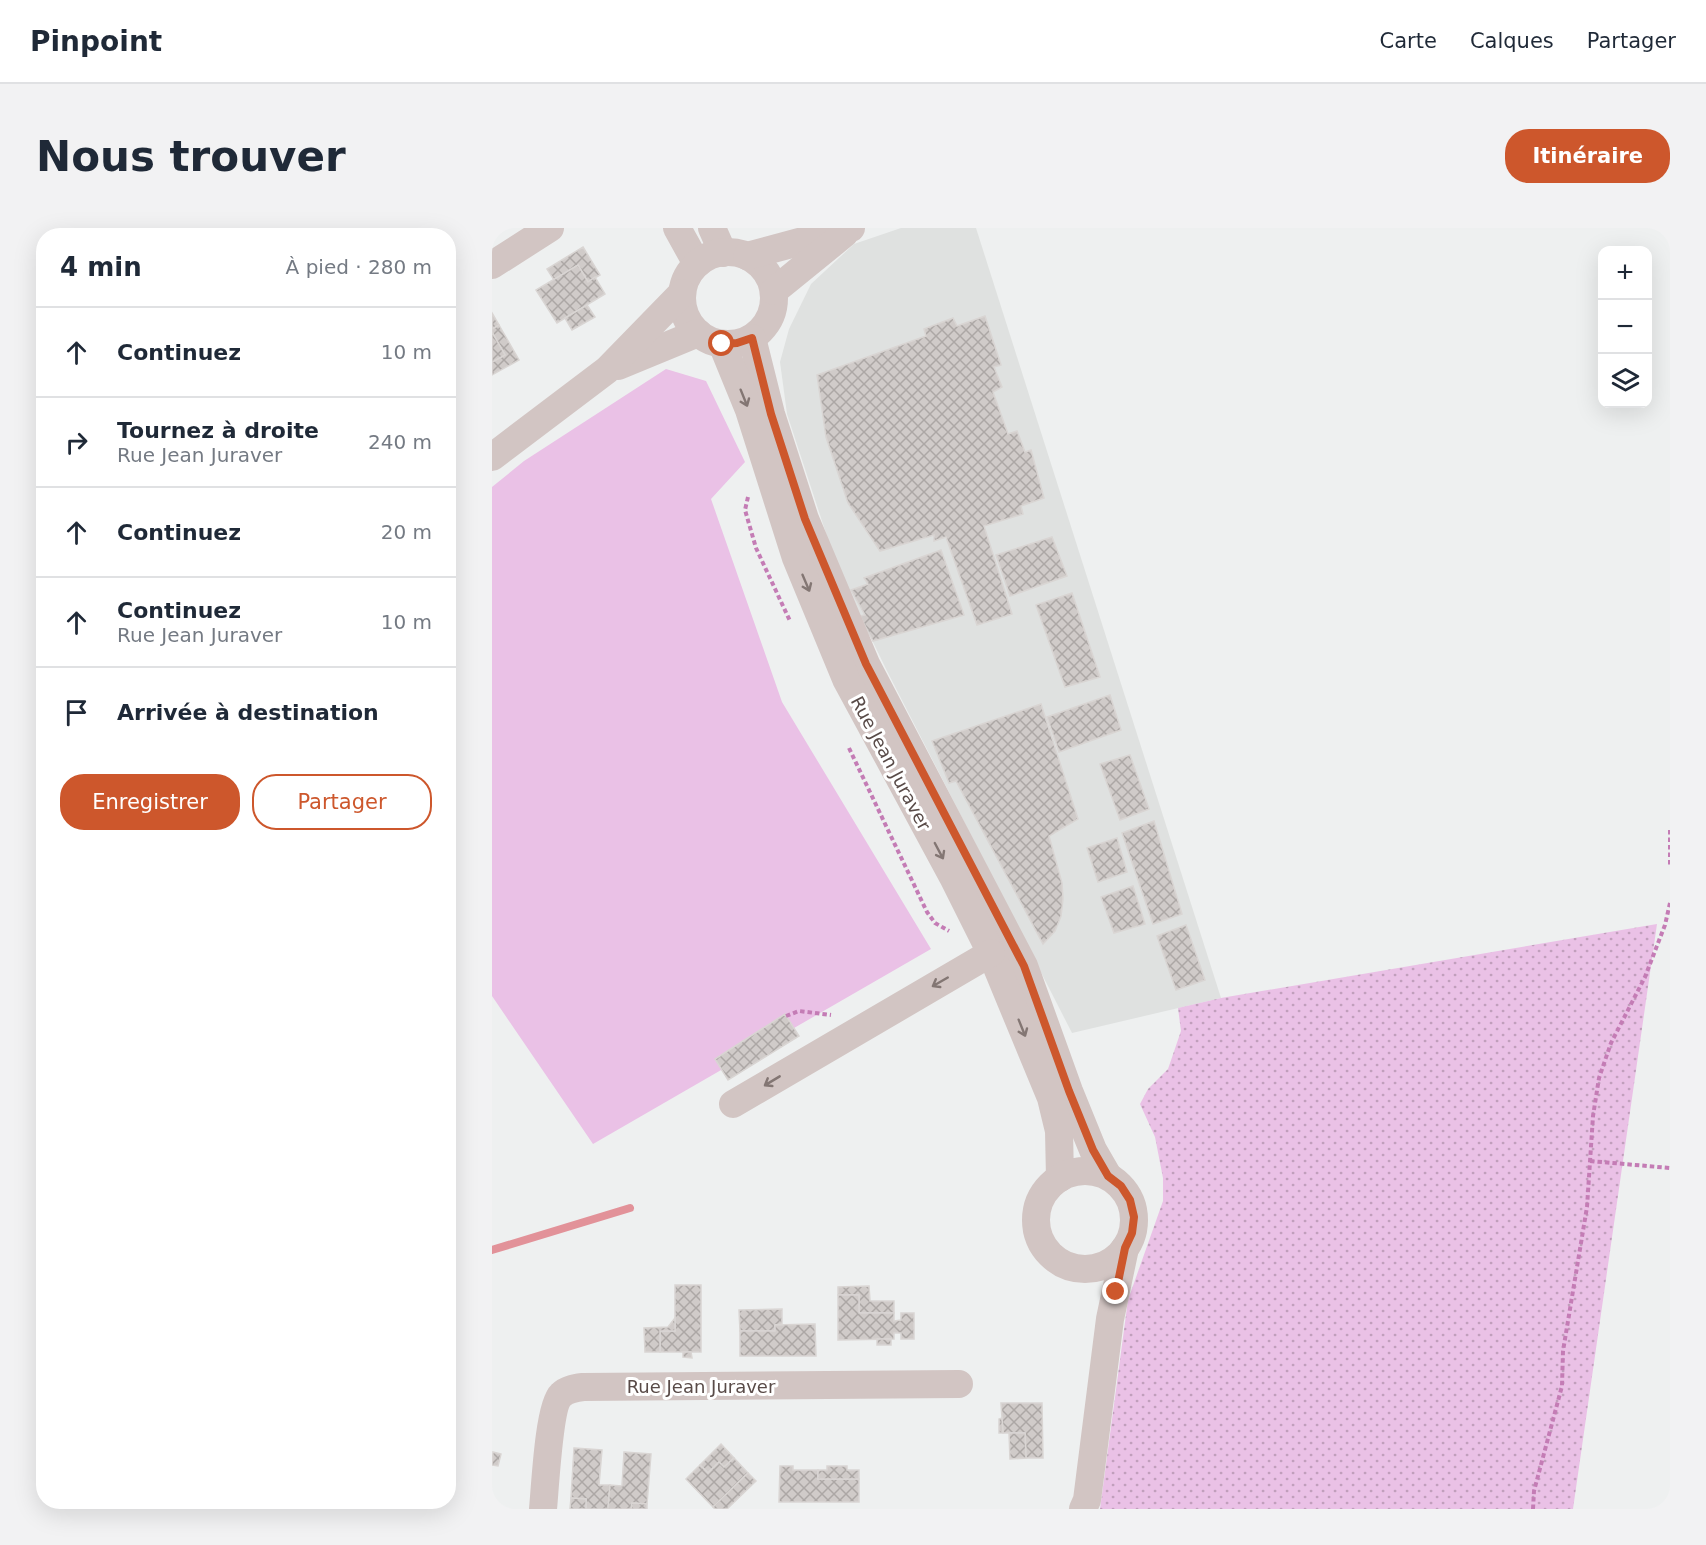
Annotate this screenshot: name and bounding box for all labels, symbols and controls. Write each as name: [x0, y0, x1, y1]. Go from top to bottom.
text: Pinpoint: [30, 25, 162, 58]
text: Carte: [1380, 29, 1437, 53]
text: Calques: [1470, 29, 1554, 53]
text: Partager: [1587, 29, 1676, 53]
button: Itinéraire: [1505, 129, 1670, 183]
text: Nous trouver: [36, 132, 346, 181]
map controls: [1598, 246, 1652, 408]
button: +: [1598, 246, 1652, 300]
text: 4 min: [60, 252, 142, 282]
text: À pied · 280 m: [286, 255, 432, 279]
button: −: [1598, 300, 1652, 354]
route start: [708, 330, 734, 356]
icon: ahead: [60, 336, 93, 369]
text: Continuez: [117, 340, 241, 365]
text: 10 m: [381, 340, 432, 364]
button: layers: [1598, 354, 1652, 408]
one-way arrow: [739, 388, 750, 407]
text: Tournez à droite: [117, 418, 319, 443]
icon: right: [60, 426, 93, 459]
text: 240 m: [368, 430, 432, 454]
text: Rue Jean Juraver: [117, 443, 282, 467]
icon: ahead: [60, 516, 93, 549]
text: Continuez: [117, 520, 241, 545]
text: 20 m: [381, 520, 432, 544]
one-way arrow: [801, 573, 812, 591]
text: Continuez: [117, 598, 241, 623]
icon: ahead: [60, 606, 93, 639]
text: 10 m: [381, 610, 432, 634]
text: Rue Jean Juraver: [117, 623, 282, 647]
street label: Rue Jean Juraver: [847, 692, 935, 834]
icon: arrive: [60, 696, 93, 729]
text: Arrivée à destination: [117, 700, 379, 725]
button: Enregistrer: [60, 774, 240, 830]
button: Partager: [252, 774, 432, 830]
one-way arrow: [934, 842, 945, 860]
one-way arrow: [932, 976, 949, 988]
one-way arrow: [1017, 1018, 1028, 1037]
one-way arrow: [764, 1075, 781, 1087]
route end: [1102, 1278, 1128, 1304]
street label: Rue Jean Juraver: [627, 1376, 776, 1397]

